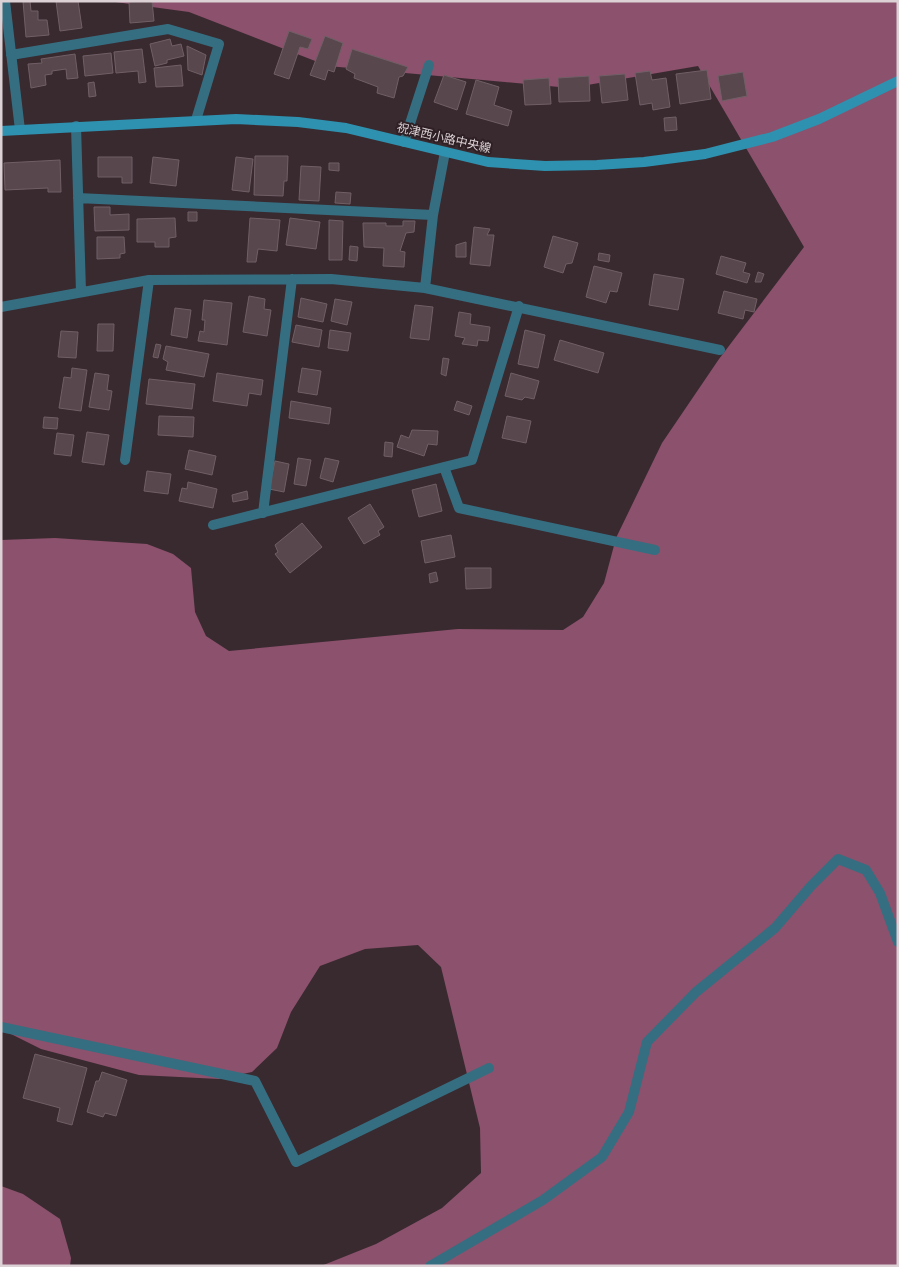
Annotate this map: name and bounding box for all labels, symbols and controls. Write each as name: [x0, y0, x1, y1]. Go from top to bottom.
street label: 祝津西小路中央線: [396, 120, 492, 156]

